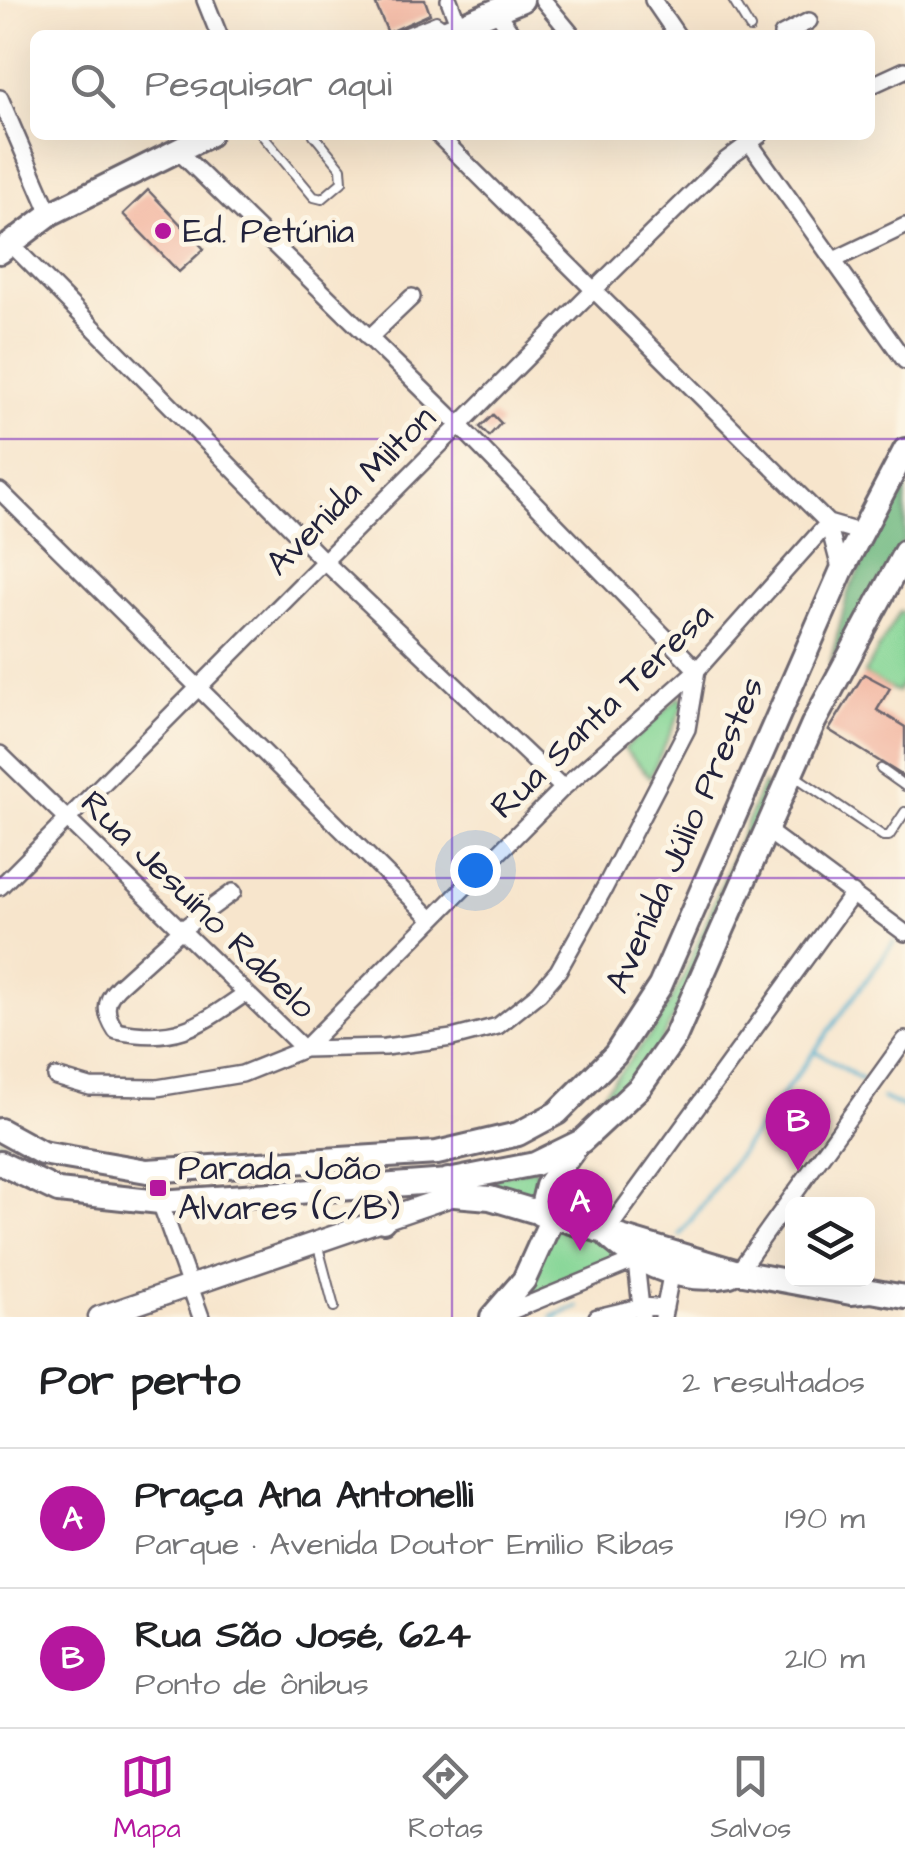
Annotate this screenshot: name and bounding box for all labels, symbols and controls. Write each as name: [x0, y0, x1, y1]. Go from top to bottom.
search box: [30, 30, 875, 140]
icon: search: [65, 58, 120, 113]
text: Pesquisar aqui: [145, 59, 392, 111]
place label: Ed. Petúnia: [183, 207, 355, 256]
marker: Ed. Petúnia: [152, 220, 174, 242]
street label: Avenida Milton: [255, 395, 447, 587]
street label: Rua Santa Teresa: [480, 592, 724, 830]
street label: Avenida Júlio Prestes: [593, 669, 777, 1001]
street label: Rua Jesuíno Rabelo: [69, 780, 327, 1031]
your location: [450, 845, 501, 896]
pin: B: [766, 1088, 830, 1171]
place label: Parada João Alvares (C/B): [178, 1144, 400, 1233]
pin: A: [548, 1168, 612, 1251]
marker: Parada João Alvares (C/B): [147, 1177, 169, 1199]
map controls: [785, 1197, 875, 1287]
button: layers: [785, 1197, 875, 1287]
text: Por perto: [40, 1353, 240, 1411]
text: 2 resultados: [682, 1360, 865, 1405]
text: Praça Ana Antonelli: [135, 1470, 473, 1522]
text: A: [62, 1496, 83, 1541]
text: 190 m: [785, 1496, 865, 1541]
text: Parque · Avenida Doutor Emilio Ribas: [135, 1522, 674, 1567]
text: Rua São José, 624: [135, 1610, 471, 1662]
text: B: [61, 1636, 84, 1681]
text: 210 m: [785, 1636, 865, 1681]
text: Ponto de ônibus: [135, 1662, 369, 1707]
tab: Mapa: [114, 1749, 181, 1848]
tab: Rotas: [408, 1749, 483, 1848]
tab: Salvos: [710, 1749, 791, 1848]

